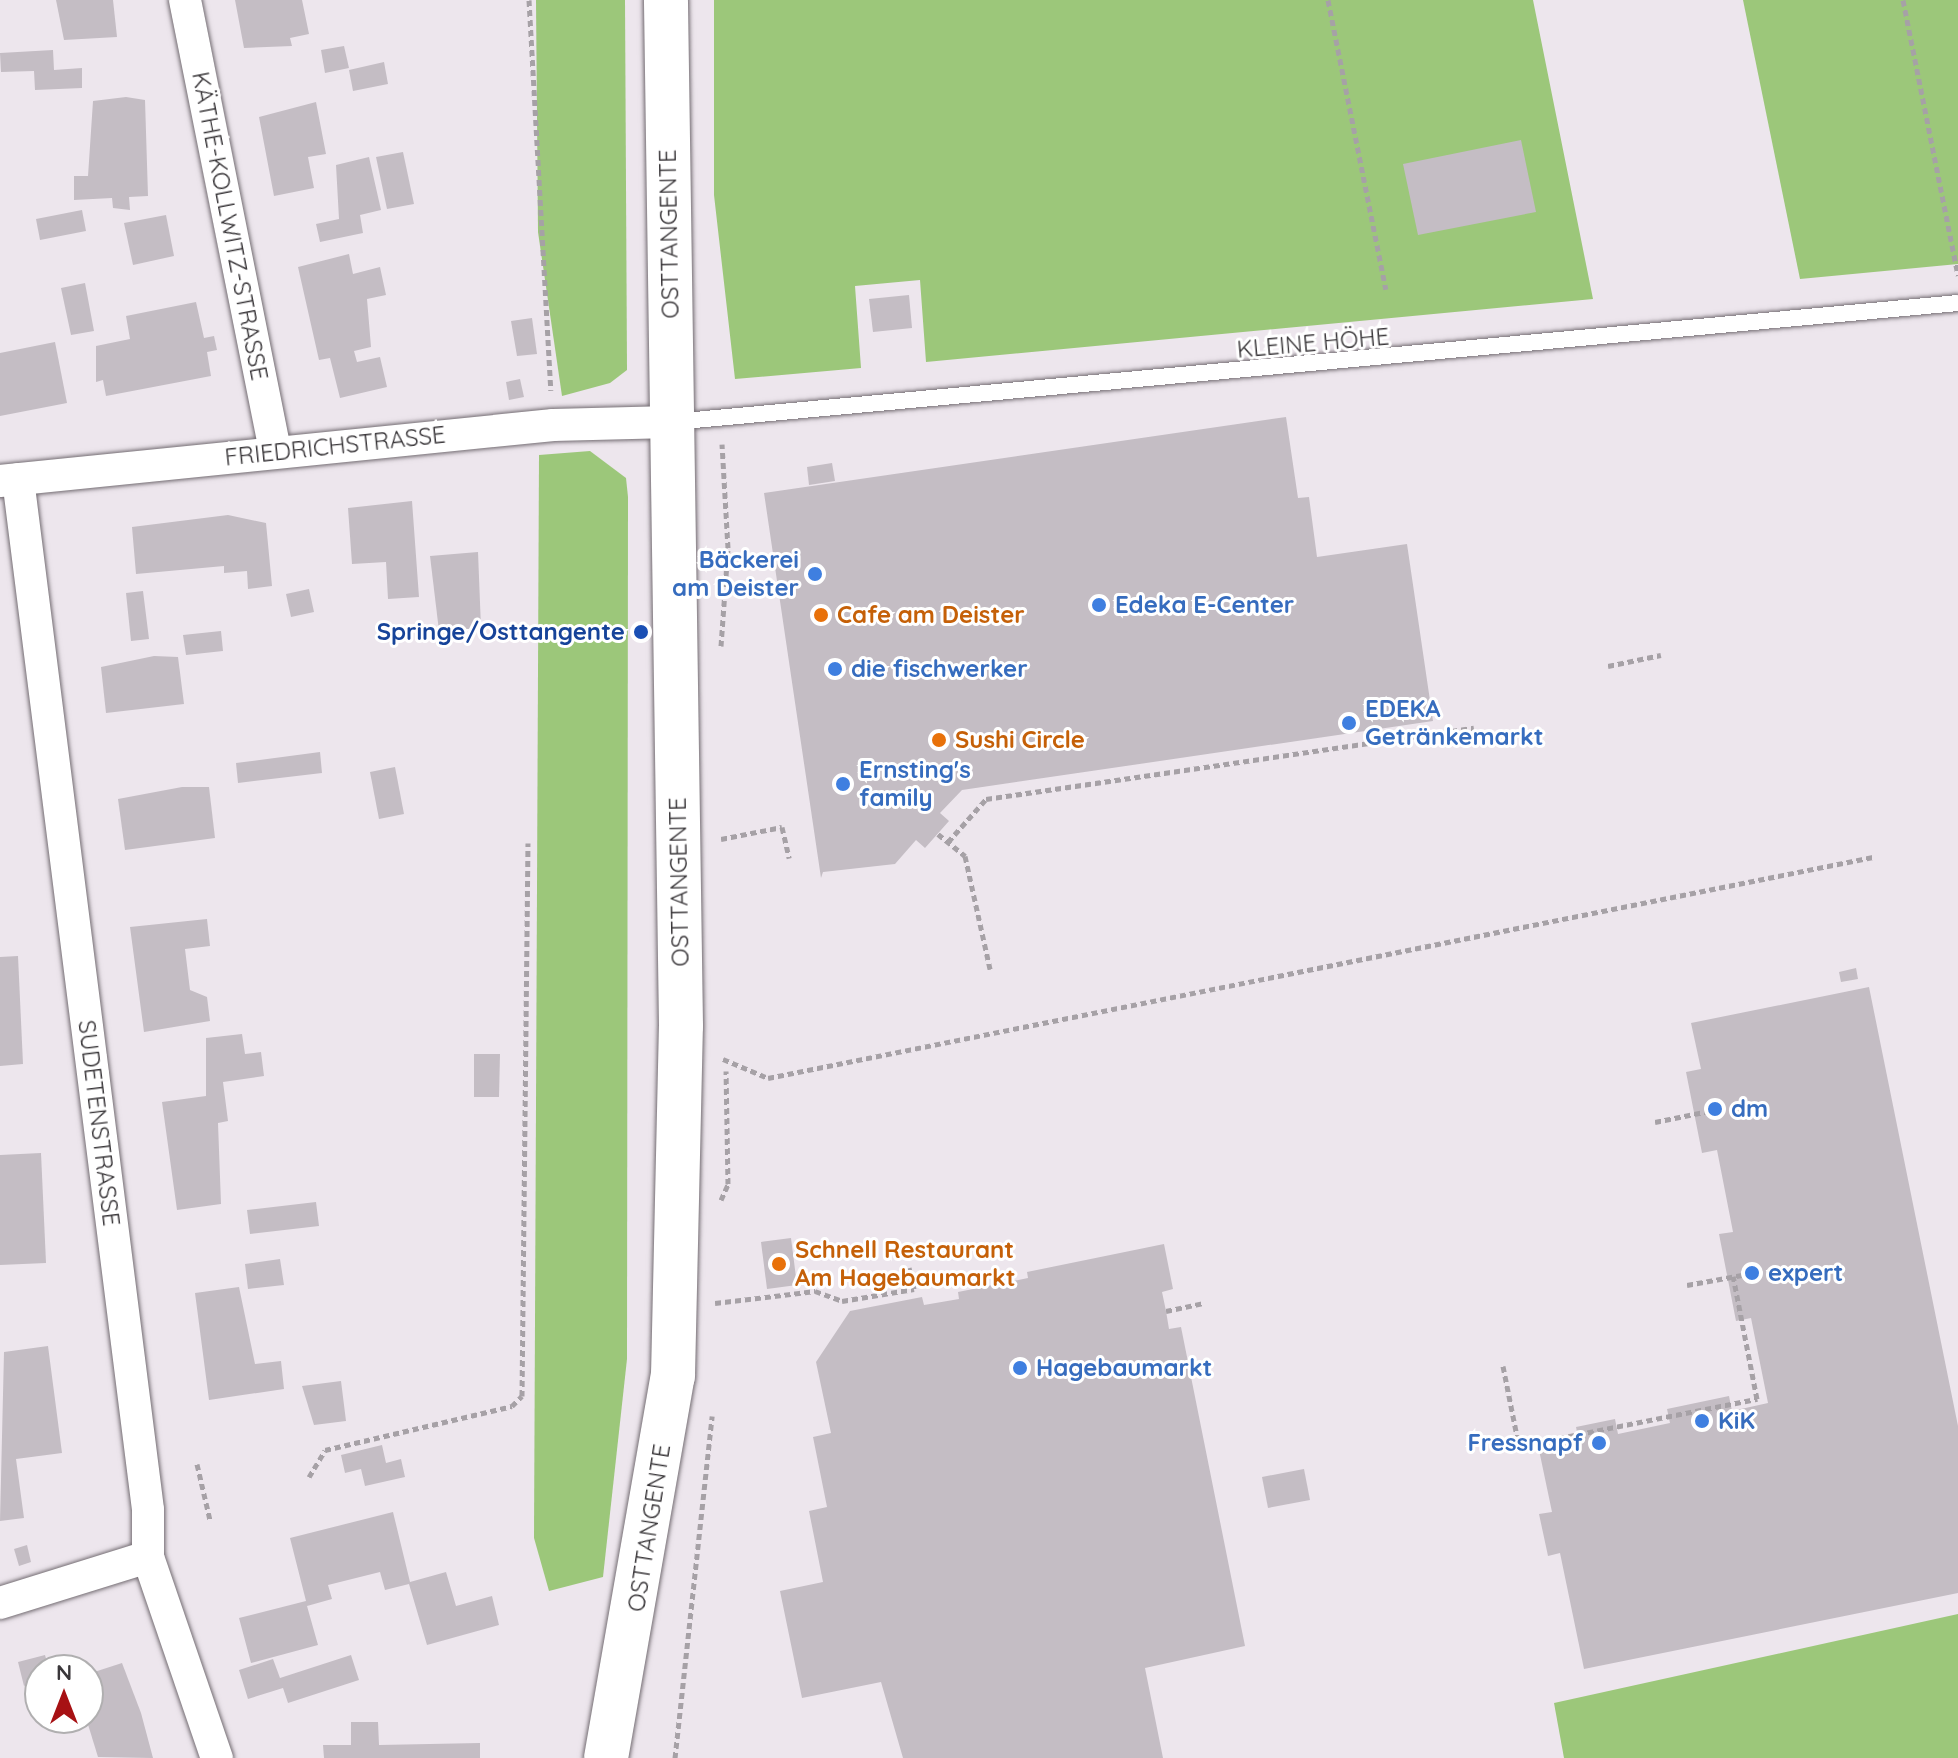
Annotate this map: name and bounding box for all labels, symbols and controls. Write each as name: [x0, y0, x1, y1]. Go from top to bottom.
street label: KÄTHE-KOLLWITZ-STRASSE: [186, 69, 274, 383]
street label: OSTTANGENTE: [653, 149, 685, 319]
street label: KLEINE HÖHE: [1236, 322, 1390, 364]
street label: FRIEDRICHSTRASSE: [223, 420, 447, 472]
place label: Bäckerei am Deister: [672, 546, 799, 602]
marker: Bäckerei am Deister: [806, 565, 824, 583]
place label: Edeka E-Center: [1115, 591, 1294, 619]
marker: Edeka E-Center: [1090, 596, 1108, 614]
place label: Cafe am Deister: [837, 601, 1025, 629]
marker: Cafe am Deister: [812, 606, 830, 624]
place label: Springe/Osttangente: [377, 618, 625, 646]
marker: Springe/Osttangente: [632, 623, 650, 641]
place label: die fischwerker: [851, 655, 1028, 683]
marker: die fischwerker: [826, 660, 844, 678]
place label: EDEKA Getränkemarkt: [1365, 695, 1544, 751]
marker: EDEKA Getränkemarkt: [1340, 714, 1358, 732]
place label: Sushi Circle: [955, 726, 1085, 754]
marker: Sushi Circle: [930, 731, 948, 749]
place label: Ernsting's family: [859, 756, 971, 812]
marker: Ernsting's family: [834, 775, 852, 793]
street label: OSTTANGENTE: [663, 797, 695, 967]
street label: SUDETENSTRASSE: [72, 1018, 126, 1228]
place label: dm: [1731, 1095, 1768, 1123]
marker: dm: [1706, 1100, 1724, 1118]
place label: Schnell Restaurant Am Hagebaumarkt: [795, 1236, 1016, 1292]
marker: Schnell Restaurant Am Hagebaumarkt: [770, 1255, 788, 1273]
place label: expert: [1768, 1259, 1843, 1287]
marker: expert: [1743, 1264, 1761, 1282]
place label: Hagebaumarkt: [1036, 1354, 1212, 1382]
marker: Hagebaumarkt: [1011, 1359, 1029, 1377]
place label: KiK: [1718, 1407, 1755, 1435]
marker: KiK: [1693, 1412, 1711, 1430]
place label: Fressnapf: [1468, 1429, 1583, 1457]
marker: Fressnapf: [1590, 1434, 1608, 1452]
street label: OSTTANGENTE: [622, 1442, 676, 1614]
north arrow: [24, 1654, 104, 1734]
text: N: [56, 1658, 72, 1686]

